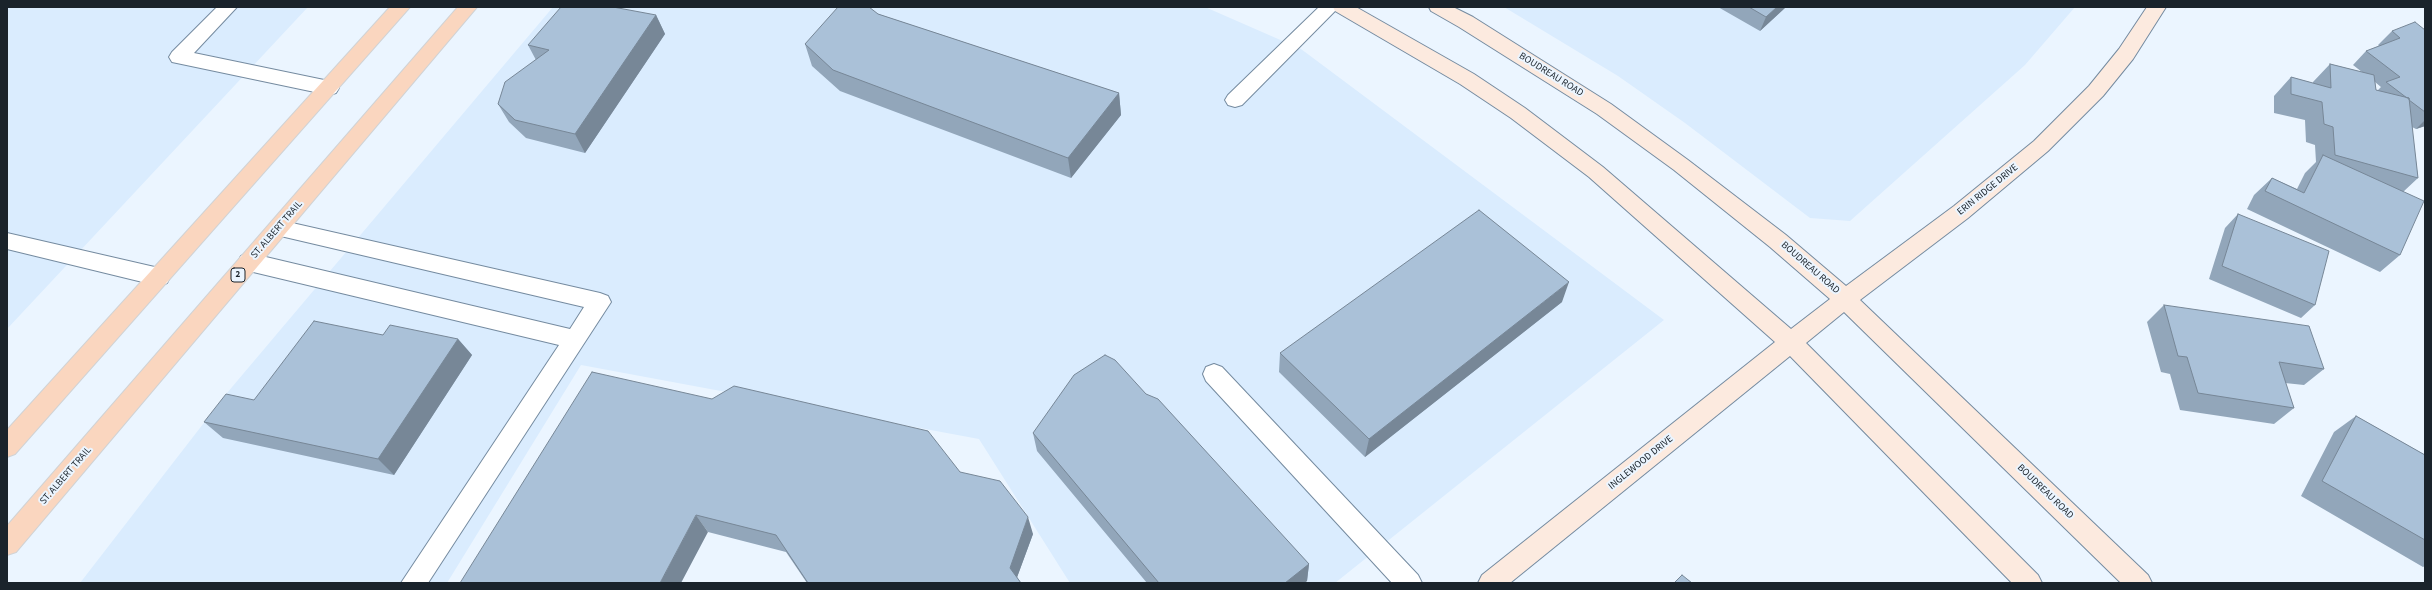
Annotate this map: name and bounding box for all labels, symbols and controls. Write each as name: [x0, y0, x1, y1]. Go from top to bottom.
street label: BOUDREAU ROAD: [1517, 50, 1585, 100]
street label: ERIN RIDGE DRIVE: [1955, 162, 2021, 218]
street label: ST. ALBERT TRAIL: [249, 199, 305, 261]
street label: BOUDREAU ROAD: [1778, 239, 1842, 297]
road number: 2: [231, 268, 245, 282]
street label: INGLEWOOD DRIVE: [1606, 433, 1676, 493]
street label: ST. ALBERT TRAIL: [38, 445, 94, 507]
street label: BOUDREAU ROAD: [2014, 462, 2076, 522]

